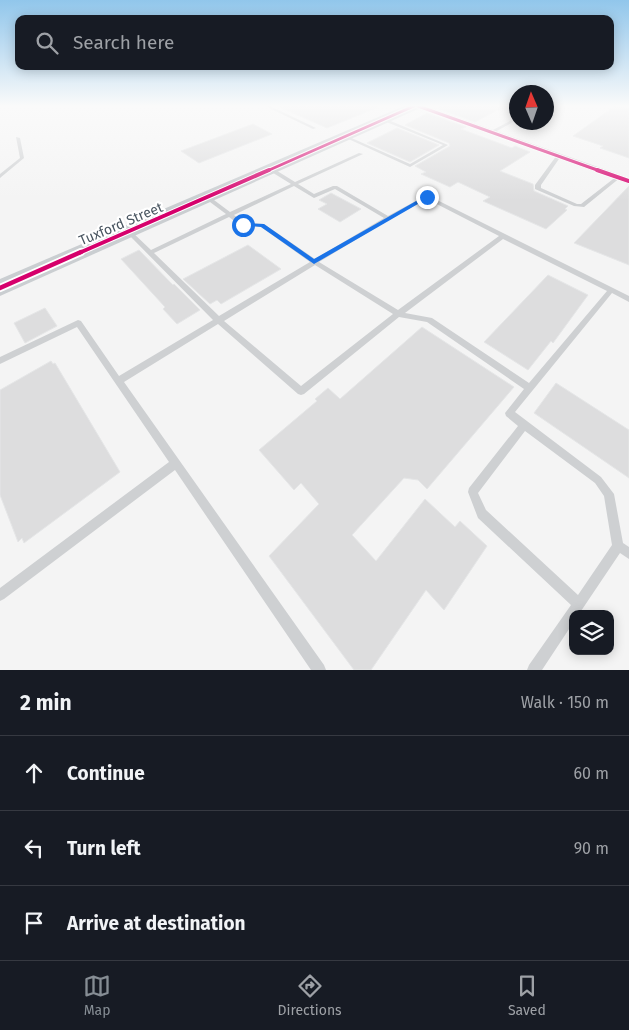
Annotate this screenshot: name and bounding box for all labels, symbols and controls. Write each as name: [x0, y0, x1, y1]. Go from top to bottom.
search box: [15, 15, 614, 70]
icon: search: [33, 29, 61, 57]
text: Search here: [73, 31, 174, 54]
north arrow: [509, 85, 554, 130]
route end: [416, 186, 439, 209]
street label: Tuxford Street: [77, 198, 166, 249]
route start: [232, 214, 255, 237]
map controls: [569, 610, 614, 655]
button: layers: [569, 610, 614, 655]
text: 2 min: [20, 690, 72, 716]
text: Walk · 150 m: [521, 693, 609, 712]
icon: ahead: [20, 759, 48, 787]
text: Continue: [67, 762, 145, 785]
text: 60 m: [574, 764, 609, 783]
icon: left: [20, 834, 48, 862]
text: Turn left: [67, 837, 141, 860]
text: 90 m: [574, 839, 609, 858]
icon: arrive: [20, 909, 48, 937]
text: Arrive at destination: [67, 912, 246, 935]
tab: Map: [83, 972, 111, 1019]
tab: Directions: [277, 972, 342, 1019]
tab: Saved: [508, 972, 546, 1019]

